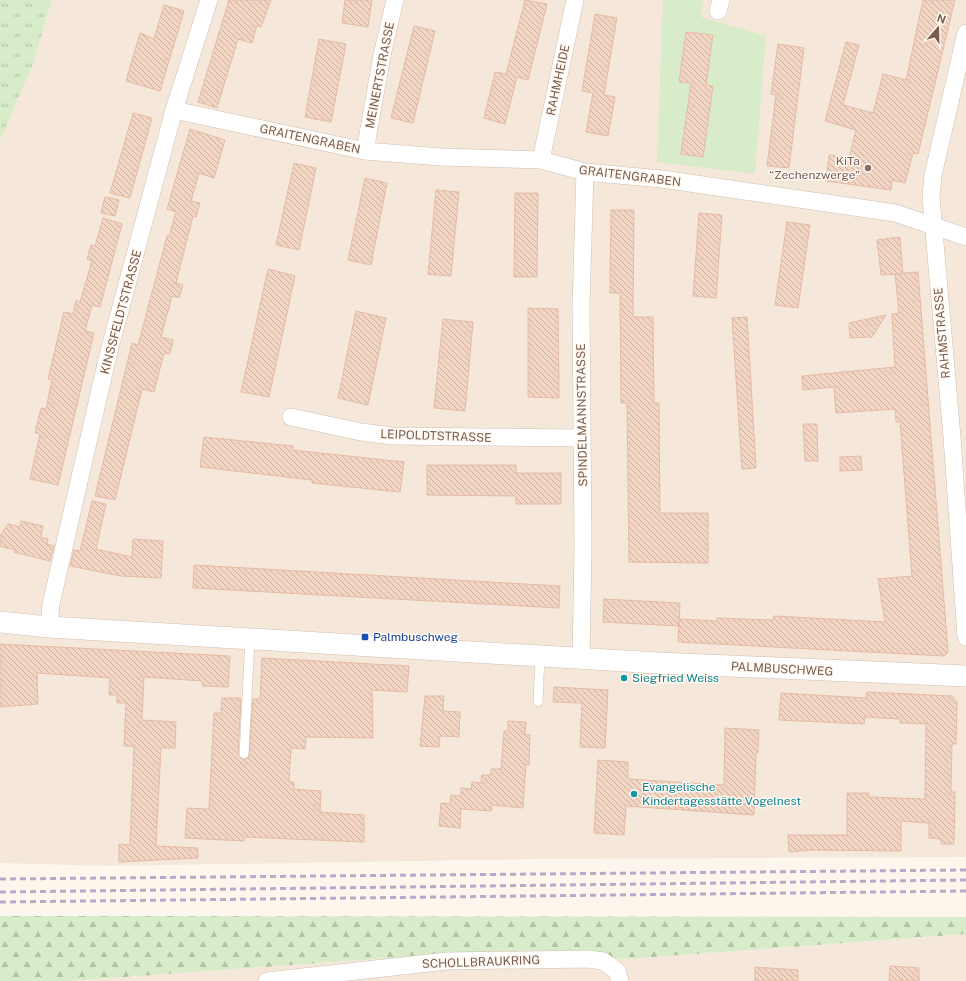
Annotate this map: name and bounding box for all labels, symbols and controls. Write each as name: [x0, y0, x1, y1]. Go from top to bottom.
north arrow: [918, 8, 958, 48]
text: N: [935, 11, 948, 26]
street label: MEINERTSTRASSE: [363, 21, 397, 129]
street label: RAHMHEIDE: [544, 43, 572, 117]
street label: GRAITENGRABEN: [258, 121, 362, 157]
place label: KiTa “Zechenzwerge”: [769, 154, 860, 182]
street label: GRAITENGRABEN: [578, 163, 682, 189]
marker: KiTa “Zechenzwerge”: [863, 163, 873, 173]
street label: KINSSFELDTSTRASSE: [98, 248, 144, 376]
street label: RAHMSTRASSE: [931, 287, 953, 379]
street label: SPINDELMANNSTRASSE: [574, 343, 590, 487]
street label: LEIPOLDTSTRASSE: [380, 427, 492, 445]
place label: Palmbuschweg: [373, 630, 458, 644]
marker: Palmbuschweg: [360, 632, 370, 642]
street label: PALMBUSCHWEG: [730, 659, 834, 679]
place label: Siegfried Weiss: [632, 671, 719, 685]
marker: Siegfried Weiss: [619, 673, 629, 683]
place label: Evangelische Kindertagesstätte Vogelnest: [642, 780, 801, 808]
marker: Evangelische Kindertagesstätte Vogelnest: [629, 789, 639, 799]
street label: SCHOLLBRAUKRING: [422, 953, 540, 971]

